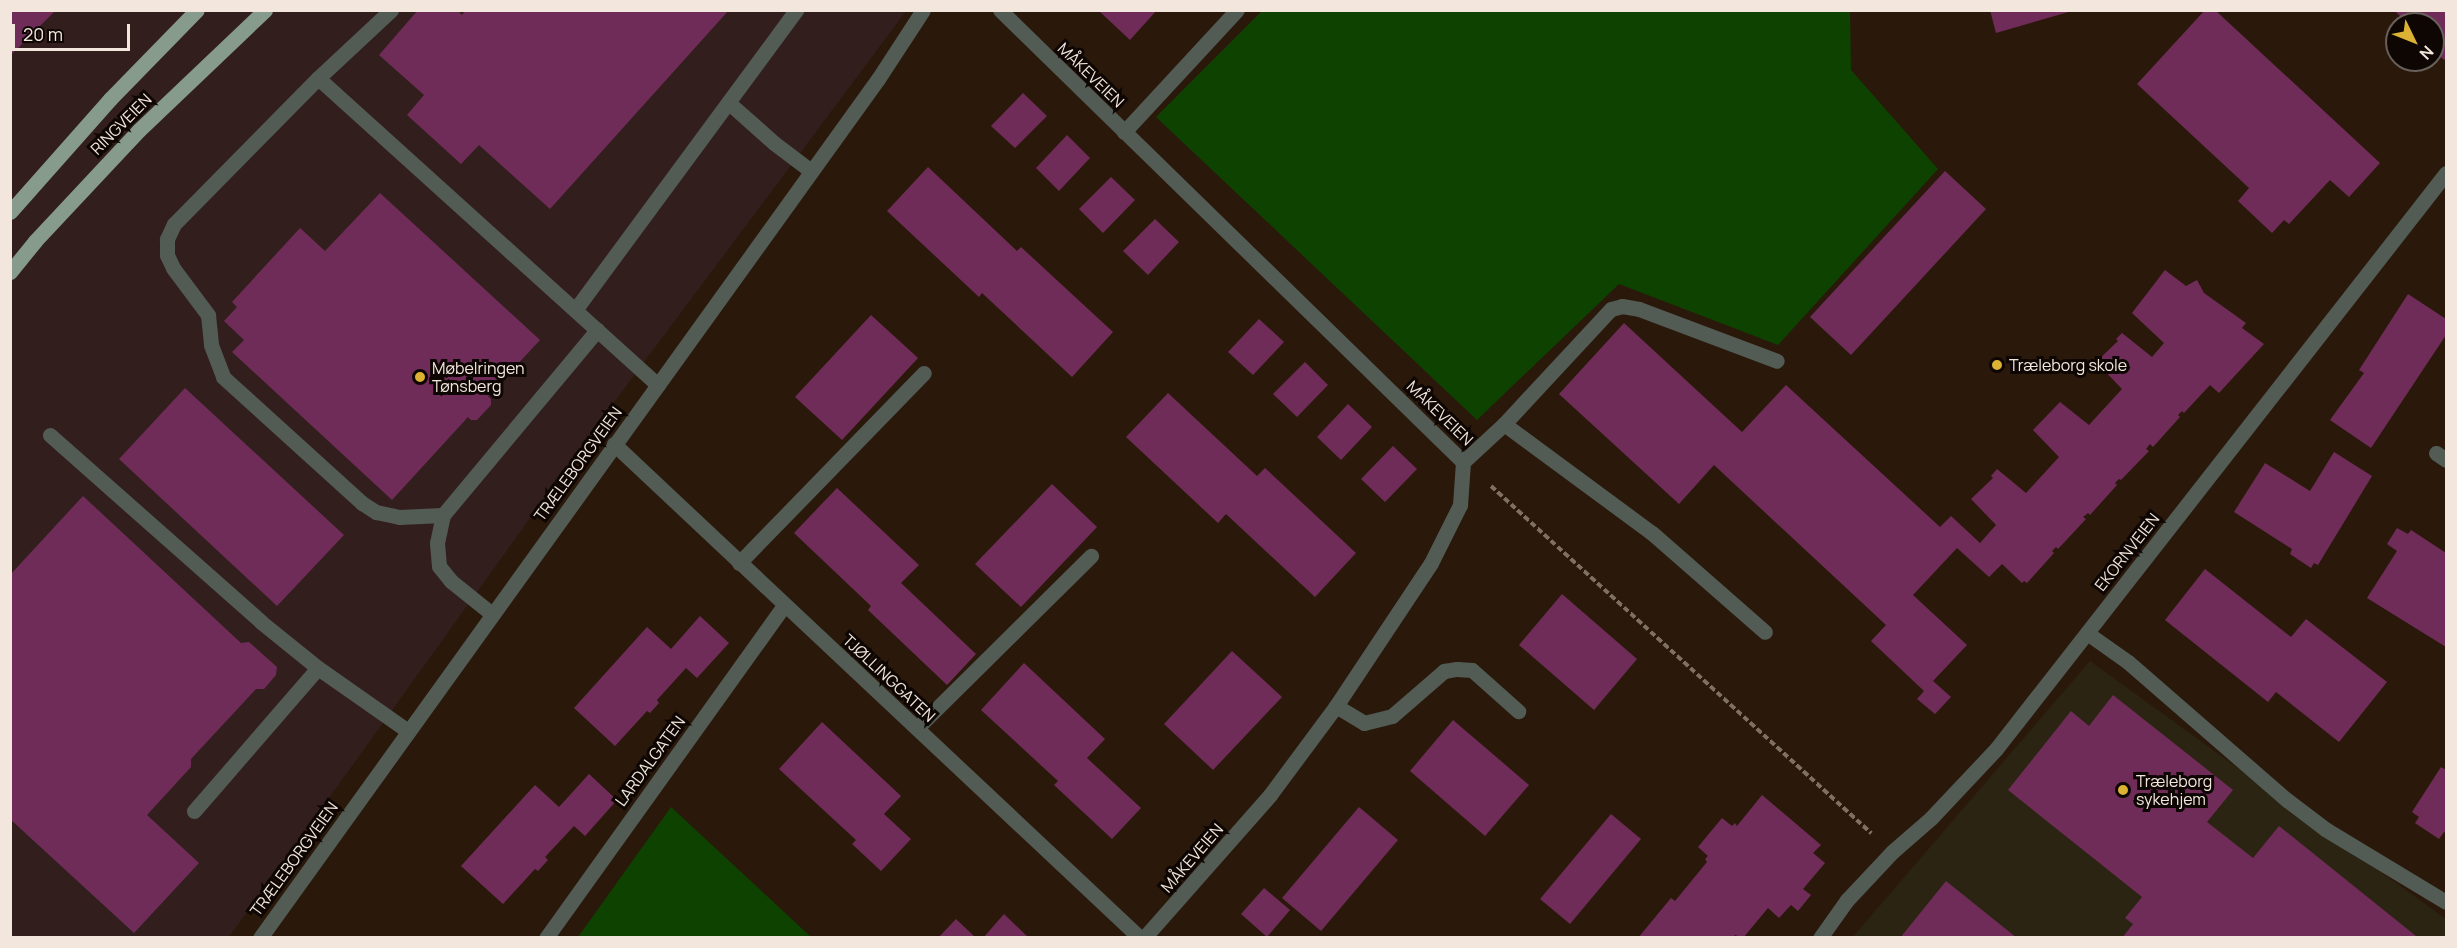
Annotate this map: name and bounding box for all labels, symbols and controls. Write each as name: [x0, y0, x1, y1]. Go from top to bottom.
scale bar: [15, 12, 134, 50]
north arrow: [2385, 12, 2445, 72]
text: 20 m: [23, 22, 63, 46]
street label: MÅKEVEIEN: [1054, 39, 1128, 111]
text: N: [2415, 41, 2439, 65]
street label: RINGVEIEN: [87, 90, 155, 158]
place label: Træleborg skole: [2009, 355, 2127, 375]
place label: Møbelringen Tønsberg: [432, 358, 525, 396]
marker: Træleborg skole: [1990, 358, 2004, 372]
marker: Møbelringen Tønsberg: [413, 370, 427, 384]
street label: MÅKEVEIEN: [1403, 377, 1477, 449]
street label: TRÆLEBORGVEIEN: [530, 403, 626, 525]
street label: EKORNVEIEN: [2091, 509, 2163, 595]
street label: TJØLLINGGATEN: [839, 630, 939, 726]
street label: LARDALGATEN: [611, 712, 689, 810]
place label: Træleborg sykehjem: [2136, 771, 2212, 809]
marker: Træleborg sykehjem: [2114, 781, 2132, 799]
street label: TRÆLEBORGVEIEN: [246, 798, 342, 920]
street label: MÅKEVEIEN: [1157, 820, 1227, 896]

